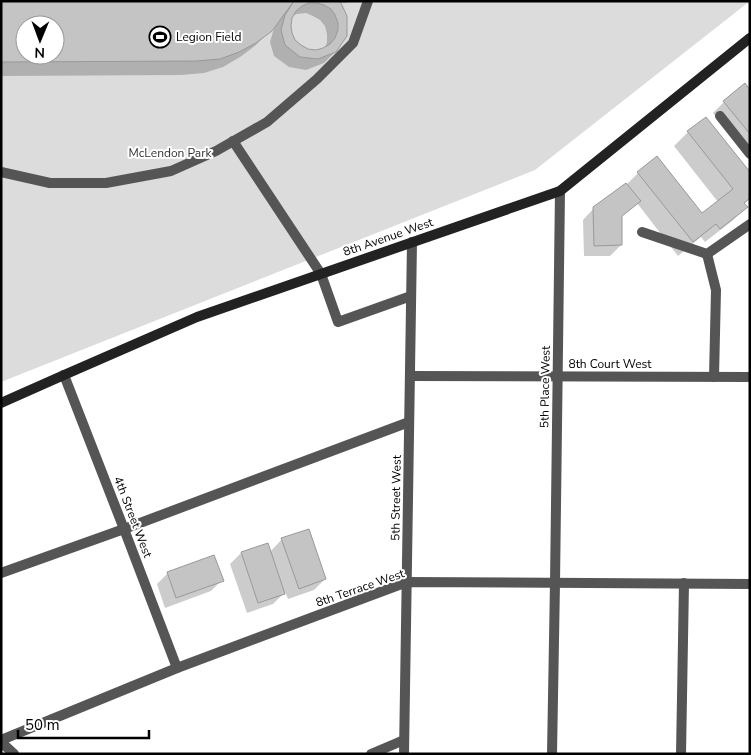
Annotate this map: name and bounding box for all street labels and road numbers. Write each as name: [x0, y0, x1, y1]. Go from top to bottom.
street label: 8th Avenue West: [341, 214, 436, 260]
street label: 5th Place West: [536, 345, 554, 428]
street label: 8th Court West: [568, 356, 652, 372]
street label: 5th Street West: [387, 454, 405, 541]
street label: 4th Street West: [110, 474, 156, 561]
street label: 8th Terrace West: [314, 565, 407, 611]

